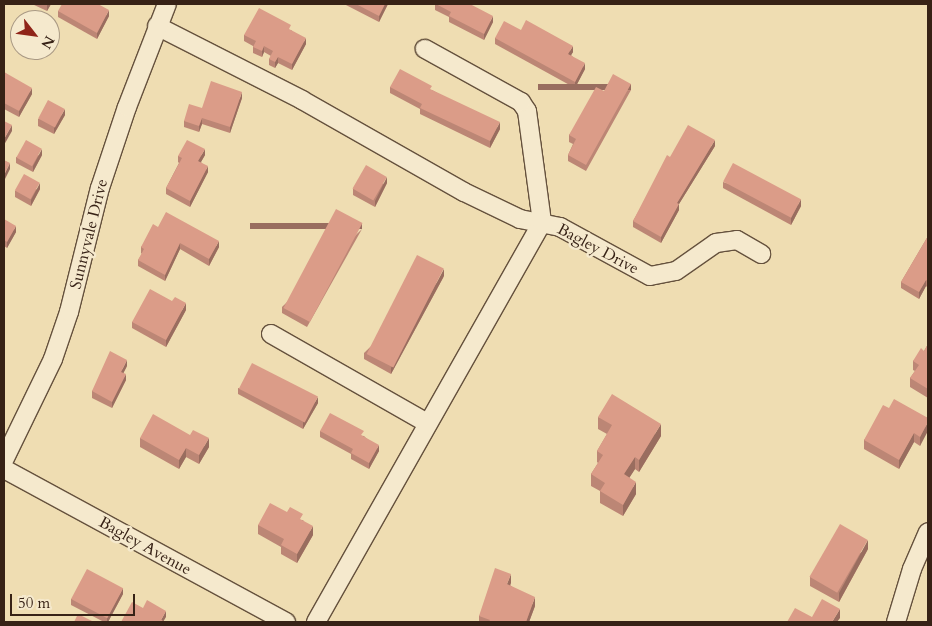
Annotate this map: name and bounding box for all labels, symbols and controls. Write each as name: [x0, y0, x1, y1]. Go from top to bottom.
north arrow: [10, 10, 60, 60]
text: N: [36, 32, 59, 52]
street label: Sunnyvale Drive: [66, 177, 112, 291]
street label: Bagley Drive: [554, 220, 642, 278]
street label: Bagley Avenue: [95, 513, 195, 579]
scale bar: [12, 584, 138, 616]
text: 50 m: [18, 593, 50, 613]

